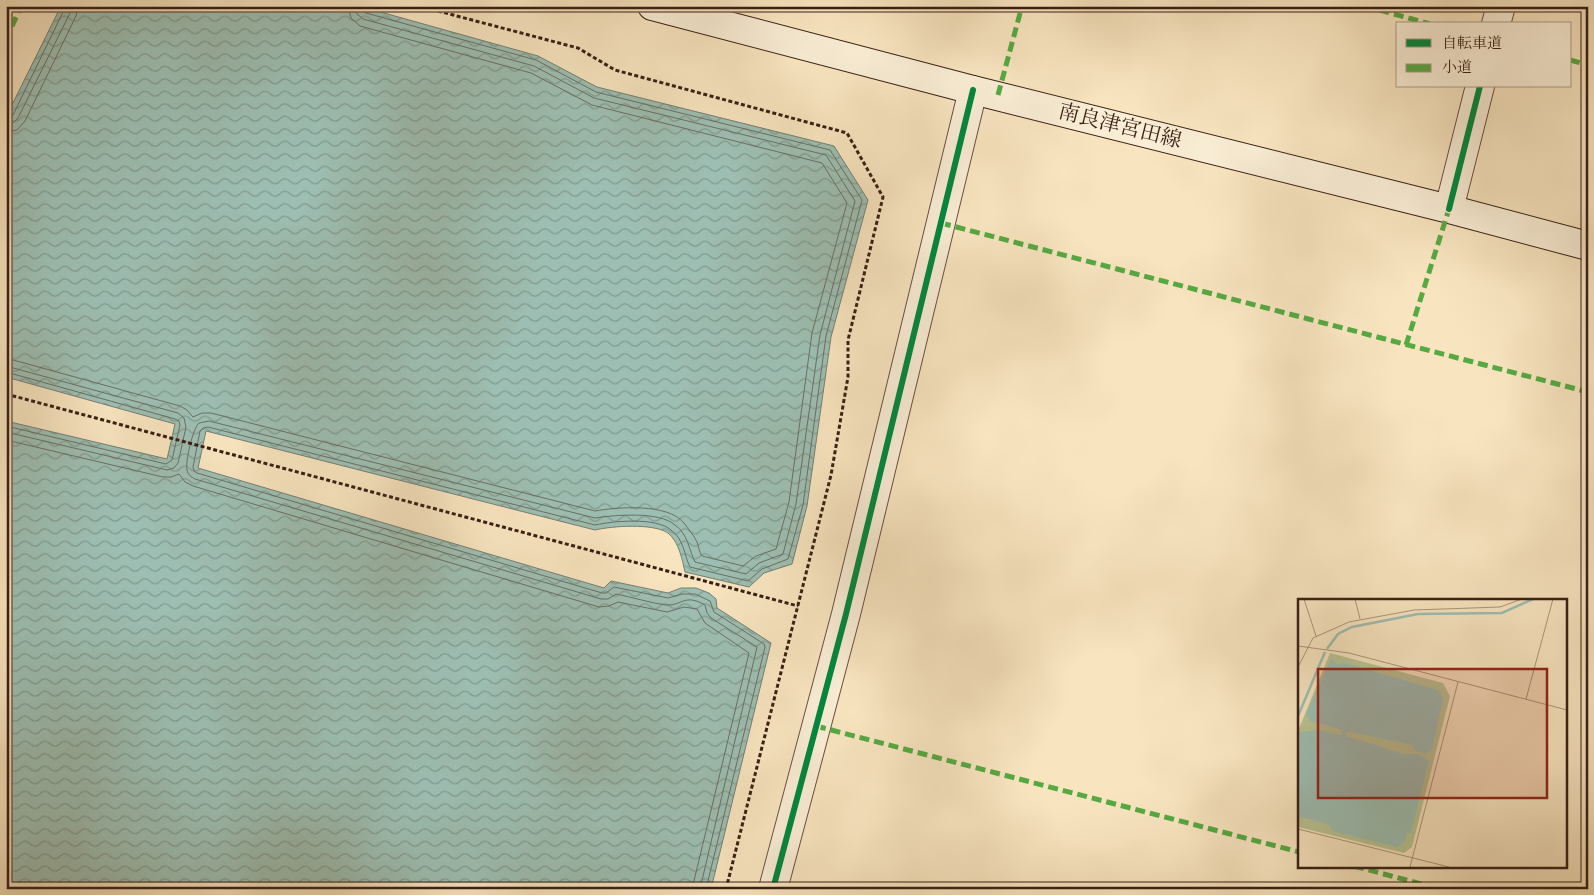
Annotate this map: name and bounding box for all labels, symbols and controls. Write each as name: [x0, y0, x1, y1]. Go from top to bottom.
legend: [1396, 22, 1572, 88]
text: 自転車道: [1442, 33, 1502, 53]
text: 小道: [1442, 57, 1472, 77]
street label: 南良津宮田線: [1055, 97, 1185, 155]
inset map: [1298, 599, 1566, 868]

